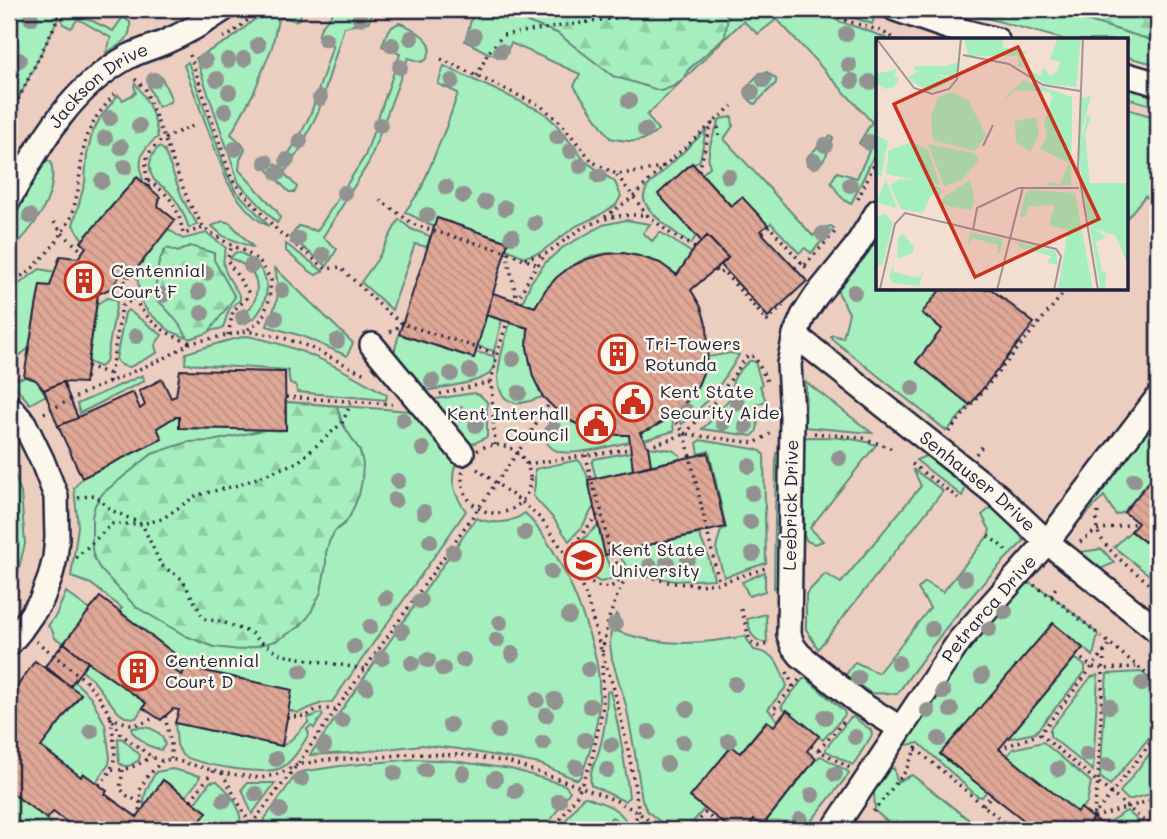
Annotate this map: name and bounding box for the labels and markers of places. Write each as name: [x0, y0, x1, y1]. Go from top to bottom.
place label: Centennial Court F: [111, 258, 205, 303]
building icon: Centennial Court F: [63, 260, 105, 302]
place label: Tri-Towers Rotunda: [645, 331, 741, 376]
building icon: Tri-Towers Rotunda: [597, 333, 639, 375]
place label: Kent State Security Aide: [660, 379, 780, 424]
public building icon: Kent State Security Aide: [612, 381, 654, 423]
place label: Kent Interhall Council: [447, 401, 569, 446]
public building icon: Kent Interhall Council: [575, 403, 617, 445]
place label: Kent State University: [611, 537, 705, 582]
school or university icon: Kent State University: [563, 539, 605, 581]
place label: Centennial Court D: [165, 648, 259, 693]
building icon: Centennial Court D: [117, 650, 159, 692]

